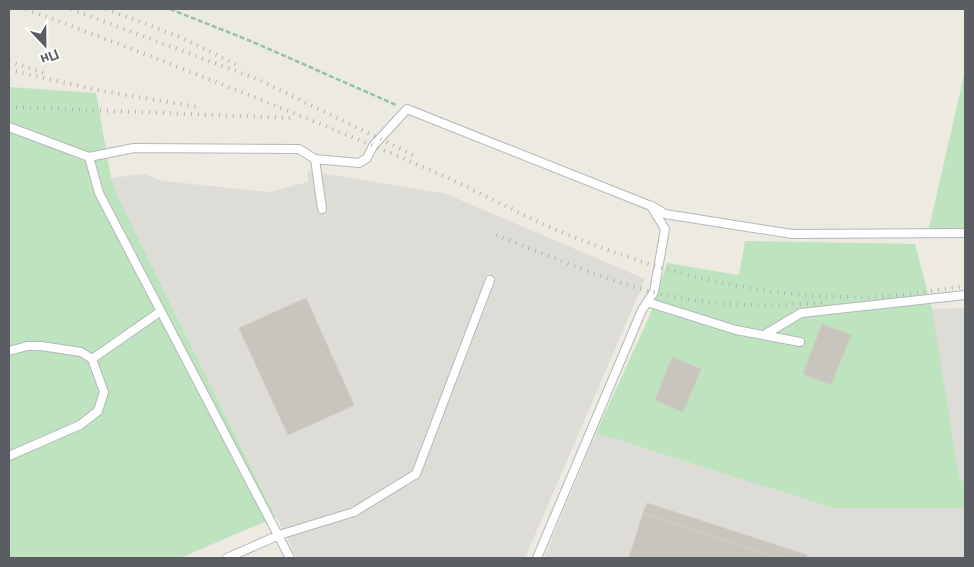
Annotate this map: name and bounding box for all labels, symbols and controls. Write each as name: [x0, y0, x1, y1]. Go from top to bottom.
north arrow: [20, 20, 70, 70]
text: Пн: [38, 46, 61, 68]

